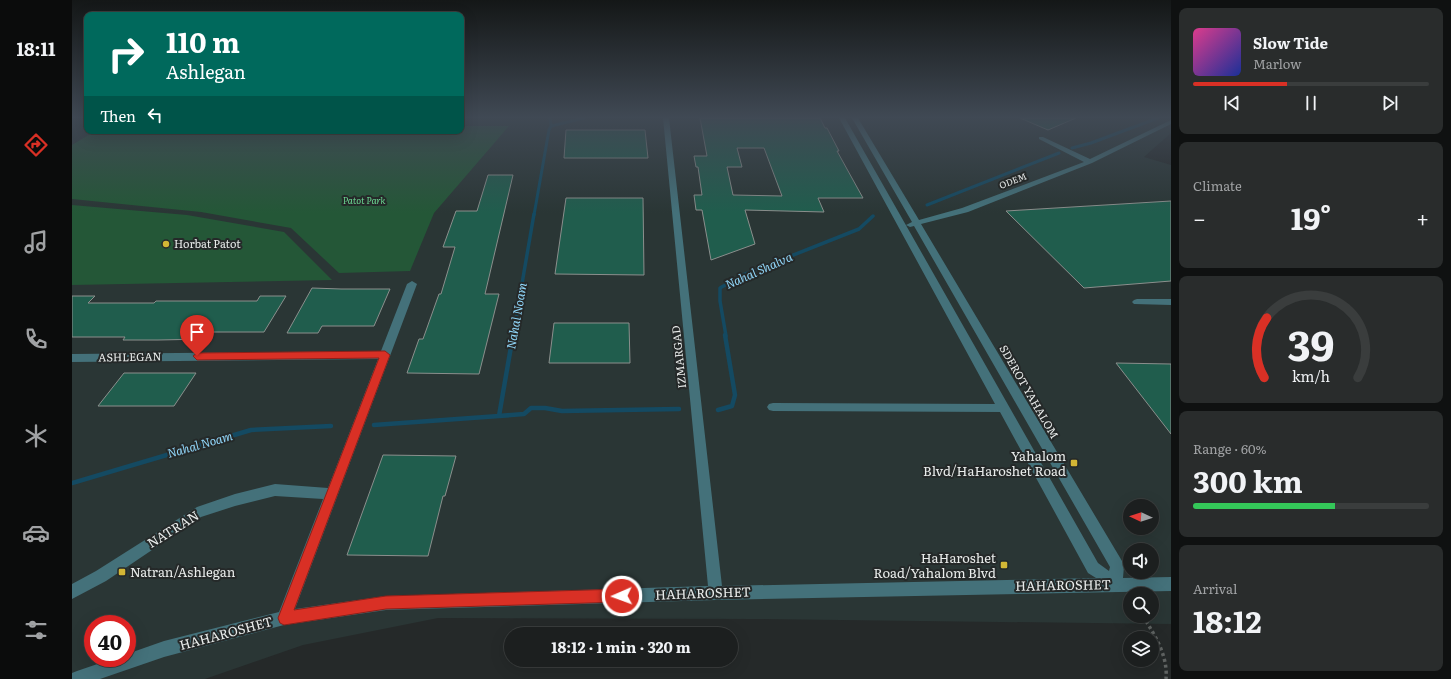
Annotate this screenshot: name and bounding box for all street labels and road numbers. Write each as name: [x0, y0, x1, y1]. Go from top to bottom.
street label: ODEM: [997, 168, 1028, 192]
street label: IZMARGAD: [667, 325, 689, 389]
street label: SDEROT YAHALOM: [996, 342, 1063, 441]
street label: ASHLEGAN: [98, 347, 162, 365]
street label: NATRAN: [143, 505, 202, 552]
street label: HAHAROSHET: [1015, 574, 1112, 595]
street label: HAHAROSHET: [655, 581, 752, 604]
street label: HAHAROSHET: [177, 611, 275, 654]

